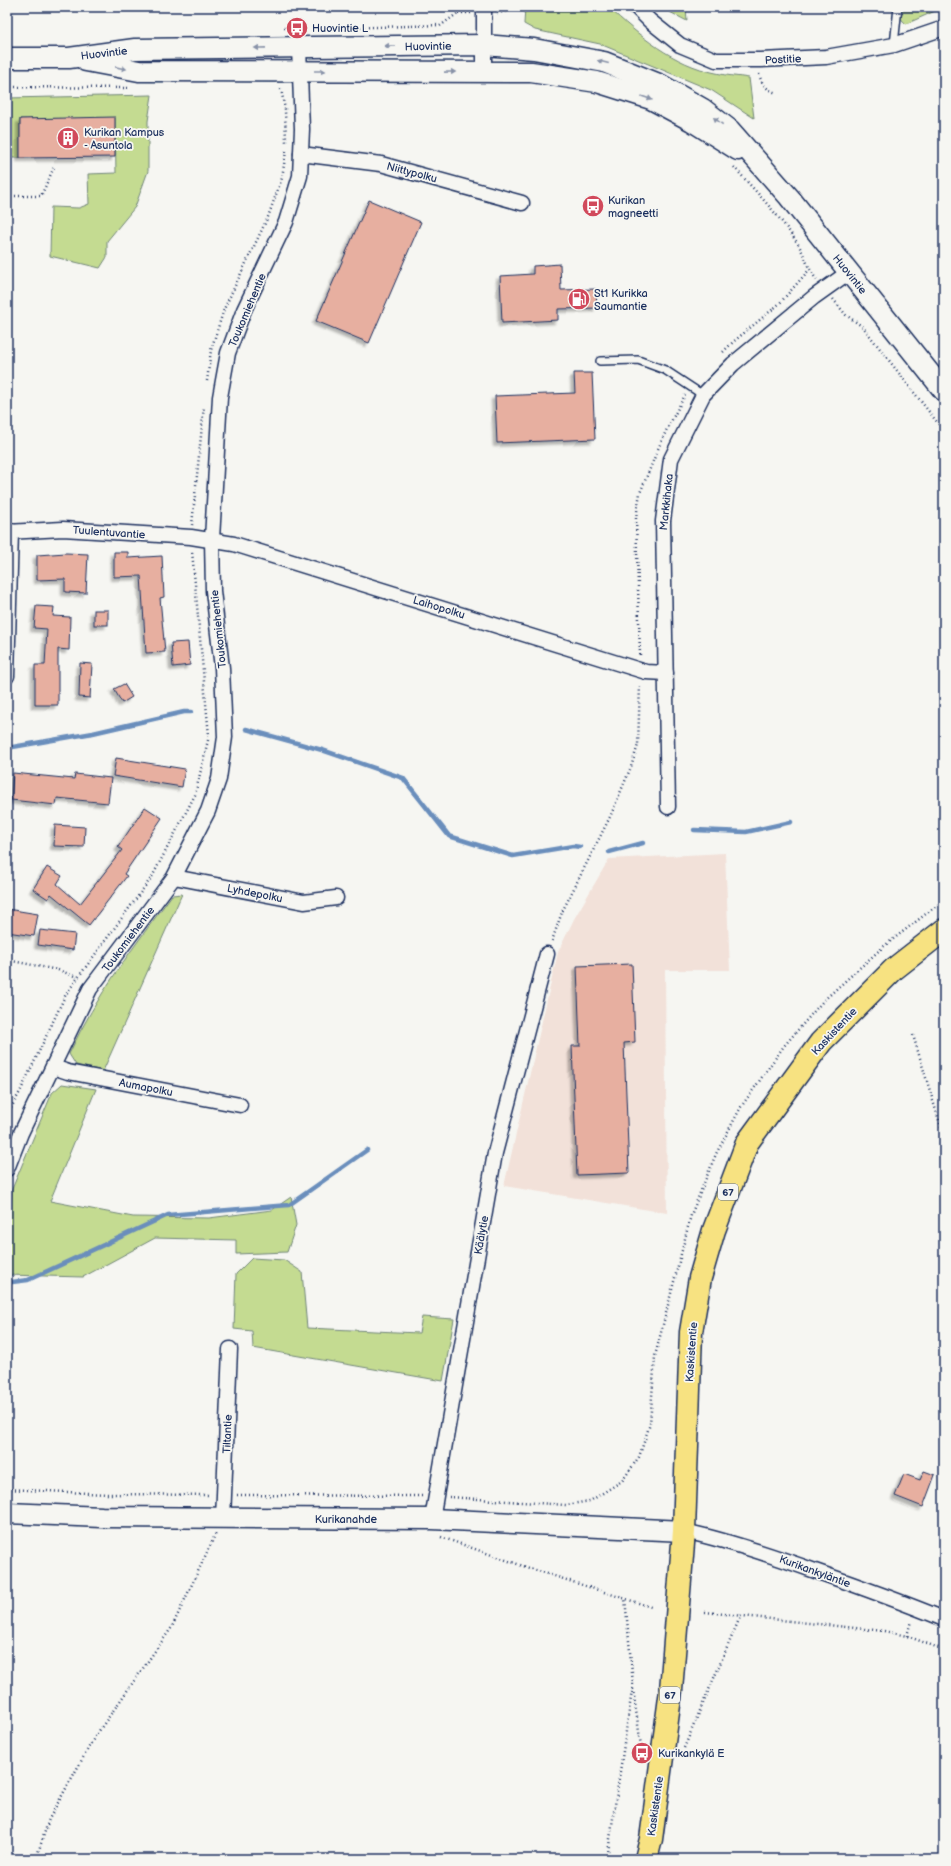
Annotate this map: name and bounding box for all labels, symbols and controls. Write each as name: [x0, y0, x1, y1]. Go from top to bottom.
bus stop icon: Huovintie L: [284, 15, 310, 41]
place label: Huovintie L: [312, 22, 369, 35]
street label: Huovintie: [404, 40, 452, 53]
one-way arrow: [383, 43, 396, 49]
street label: Huovintie: [80, 44, 129, 63]
one-way arrow: [253, 45, 266, 51]
street label: Postitie: [764, 52, 802, 67]
one-way arrow: [596, 59, 608, 65]
one-way arrow: [115, 65, 127, 71]
one-way arrow: [314, 68, 326, 75]
one-way arrow: [444, 69, 457, 75]
one-way arrow: [641, 96, 653, 102]
one-way arrow: [712, 117, 723, 125]
building icon: Kurikan Kampus - Asuntola: [55, 125, 81, 151]
place label: Kurikan Kampus - Asuntola: [84, 126, 165, 152]
street label: Niittypolku: [385, 160, 439, 185]
bus stop icon: Kurikan magneetti: [580, 193, 606, 219]
place label: Kurikan magneetti: [608, 194, 658, 220]
street label: Huovintie: [830, 252, 870, 297]
street label: Toukomiehentie: [226, 271, 269, 349]
fuel station icon: St1 Kurikka Saumantie: [566, 286, 592, 312]
place label: St1 Kurikka Saumantie: [594, 287, 648, 313]
street label: Markkihaka: [657, 473, 676, 531]
street label: Tuulentuvantie: [72, 523, 146, 542]
street label: Toukomiehentie: [208, 589, 229, 669]
street label: Laihopolku: [411, 593, 466, 622]
street label: Lyhdepolku: [226, 882, 284, 905]
street label: Toukomiehentie: [100, 904, 158, 975]
street label: Kaskistentie: [809, 1005, 860, 1058]
street label: Aumapolku: [118, 1076, 174, 1099]
road number: 67: [718, 1184, 738, 1200]
street label: Käälytie: [472, 1214, 491, 1256]
street label: Kaskistentie: [683, 1321, 700, 1383]
street label: Tiltantie: [220, 1414, 235, 1454]
street label: Kurikanahde: [315, 1513, 378, 1526]
street label: Kurikankyläntie: [777, 1553, 853, 1591]
road number: 67: [660, 1687, 680, 1703]
bus stop icon: Kurikankylä E: [629, 1740, 655, 1766]
place label: Kurikankylä E: [658, 1747, 725, 1760]
street label: Kaskistentie: [645, 1775, 666, 1837]

